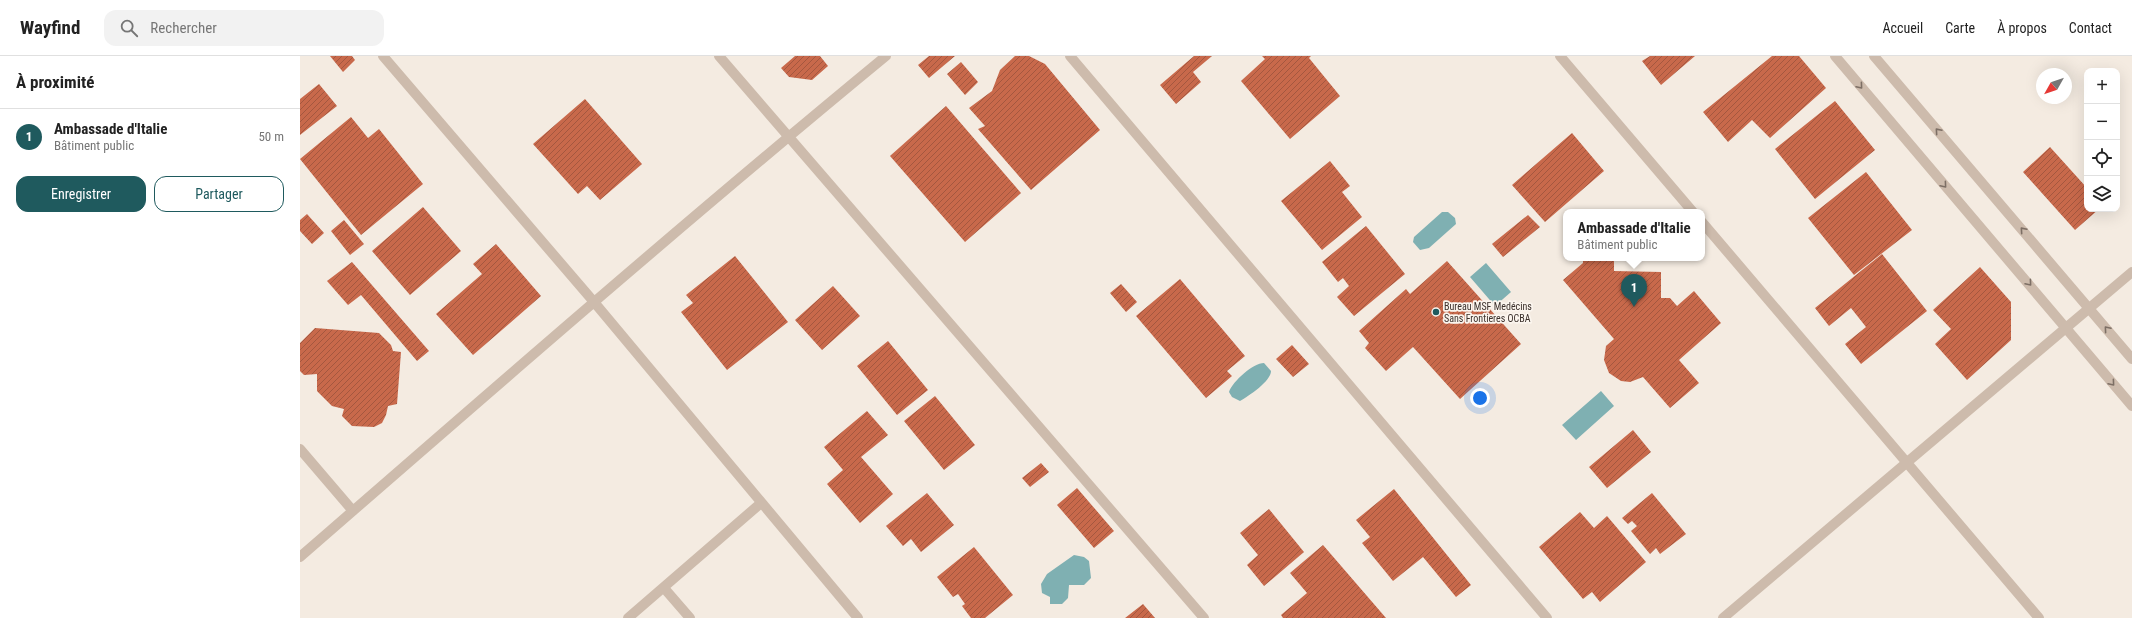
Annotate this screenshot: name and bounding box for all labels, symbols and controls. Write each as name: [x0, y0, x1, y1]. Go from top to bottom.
search box: [104, 10, 384, 46]
text: Wayfind: [20, 16, 80, 39]
icon: search: [118, 17, 140, 39]
text: Rechercher: [150, 19, 217, 37]
text: Accueil: [1882, 20, 1923, 36]
text: Carte: [1945, 20, 1975, 36]
text: À propos: [1997, 20, 2047, 36]
text: Contact: [2069, 20, 2112, 36]
north arrow: [2036, 68, 2072, 104]
map controls: [2084, 68, 2120, 212]
button: +: [2084, 68, 2120, 104]
text: À proximité: [16, 72, 94, 92]
one-way arrow: [1855, 81, 1862, 88]
button: −: [2084, 104, 2120, 140]
text: Ambassade d'Italie: [54, 120, 167, 138]
one-way arrow: [1936, 128, 1943, 136]
text: 1: [26, 129, 32, 144]
text: 50 m: [258, 129, 284, 144]
text: Bâtiment public: [54, 138, 134, 153]
button: locate: [2084, 140, 2120, 176]
button: Enregistrer: [16, 176, 146, 212]
button: Partager: [154, 176, 284, 212]
button: layers: [2084, 176, 2120, 212]
one-way arrow: [1940, 180, 1947, 187]
popup: [1563, 209, 1705, 261]
text: Ambassade d'Italie: [1577, 219, 1691, 237]
one-way arrow: [2020, 227, 2027, 234]
text: Bâtiment public: [1577, 237, 1658, 252]
pin: 1: [1621, 274, 1647, 307]
one-way arrow: [2024, 279, 2031, 286]
place label: Bureau MSF Medécins Sans Frontieres OCBA: [1444, 301, 1532, 324]
marker: Bureau MSF Medécins Sans Frontieres OCBA: [1431, 307, 1441, 317]
one-way arrow: [2105, 326, 2112, 333]
one-way arrow: [2108, 378, 2115, 385]
your location: [1470, 388, 1490, 408]

